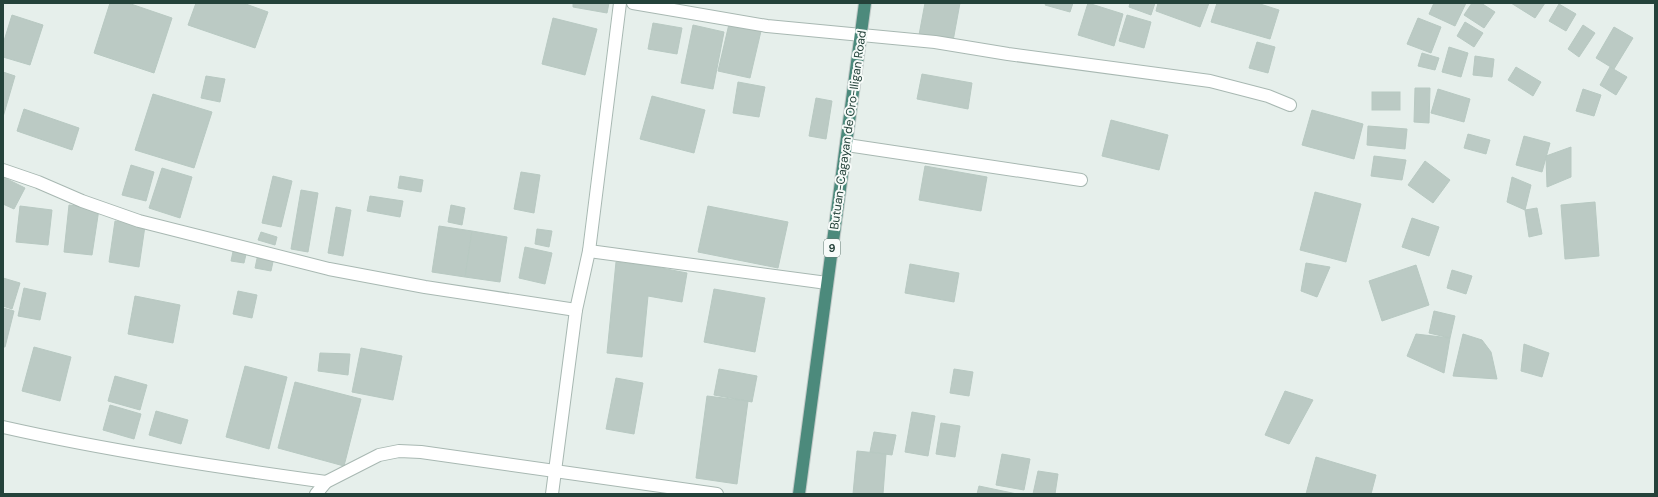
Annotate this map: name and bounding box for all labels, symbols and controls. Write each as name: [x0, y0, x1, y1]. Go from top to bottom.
street label: Butuan-Cagayan de Oro-Iligan Road: [826, 29, 870, 231]
road number: 9: [824, 239, 840, 257]

